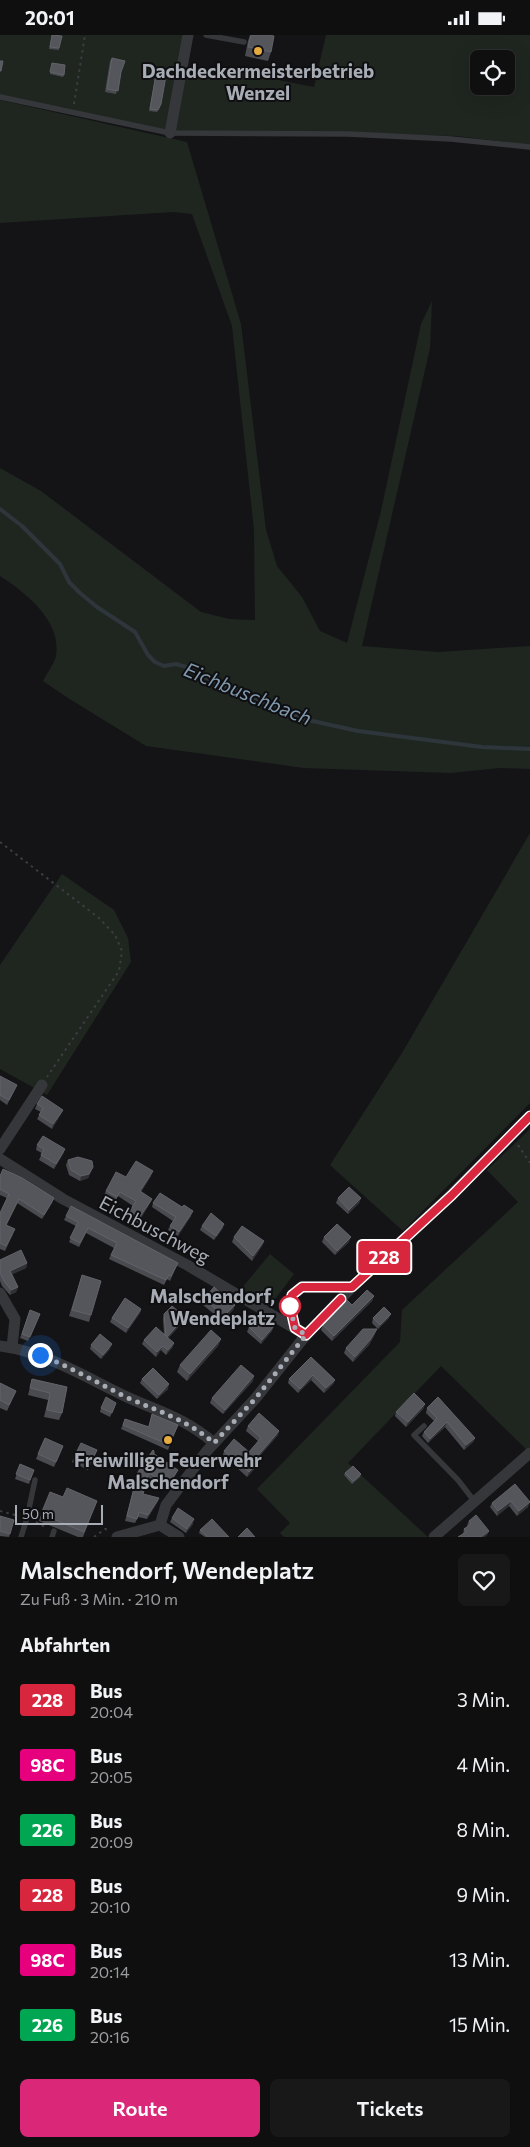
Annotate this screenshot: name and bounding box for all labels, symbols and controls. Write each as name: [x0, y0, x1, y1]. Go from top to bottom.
text: 20:01: [25, 6, 75, 29]
marker: Dachdeckermeisterbetrieb Wenzel: [252, 45, 264, 57]
map controls: [470, 50, 515, 95]
button: locate: [470, 50, 515, 95]
place label: Dachdeckermeisterbetrieb Wenzel: [142, 59, 374, 104]
water label: Eichbuschbach: [181, 657, 315, 729]
street label: Eichbuschweg: [96, 1190, 214, 1268]
line badge: 228: [355, 1241, 413, 1273]
text: 228: [368, 1246, 400, 1268]
place label: Malschendorf, Wendeplatz: [150, 1284, 275, 1329]
marker: Malschendorf, Wendeplatz: [279, 1295, 301, 1317]
your location: [28, 1343, 53, 1368]
marker: Freiwillige Feuerwehr Malschendorf: [162, 1434, 174, 1446]
place label: Freiwillige Feuerwehr Malschendorf: [74, 1448, 262, 1493]
scale bar: [15, 1502, 102, 1525]
text: 50 m: [22, 1505, 54, 1522]
button: heart: [458, 1554, 510, 1606]
text: Malschendorf, Wendeplatz: [20, 1555, 314, 1584]
text: Zu Fuß · 3 Min. · 210 m: [20, 1589, 178, 1608]
text: Abfahrten: [20, 1633, 110, 1656]
text: Bus: [90, 1679, 122, 1702]
text: 3 Min.: [457, 1688, 510, 1711]
text: 228: [32, 1689, 63, 1711]
text: 20:04: [90, 1702, 133, 1721]
text: Bus: [90, 1744, 122, 1767]
text: 4 Min.: [457, 1753, 510, 1776]
text: 98C: [30, 1754, 65, 1776]
text: 20:05: [90, 1767, 133, 1786]
text: Bus: [90, 1809, 122, 1832]
text: 8 Min.: [456, 1818, 510, 1841]
text: 226: [32, 1819, 63, 1841]
text: 20:09: [90, 1832, 133, 1851]
text: Bus: [90, 1874, 122, 1897]
text: 9 Min.: [456, 1883, 510, 1906]
text: 228: [32, 1884, 63, 1906]
text: 20:10: [90, 1897, 130, 1916]
text: Bus: [90, 1939, 122, 1962]
text: 13 Min.: [449, 1948, 510, 1971]
text: 98C: [30, 1949, 65, 1971]
text: 20:14: [90, 1962, 129, 1981]
text: Bus: [90, 2004, 122, 2027]
text: 15 Min.: [449, 2013, 510, 2036]
text: 226: [32, 2014, 63, 2036]
text: 20:16: [90, 2027, 130, 2046]
button: Route: [20, 2079, 260, 2137]
button: Tickets: [270, 2079, 510, 2137]

